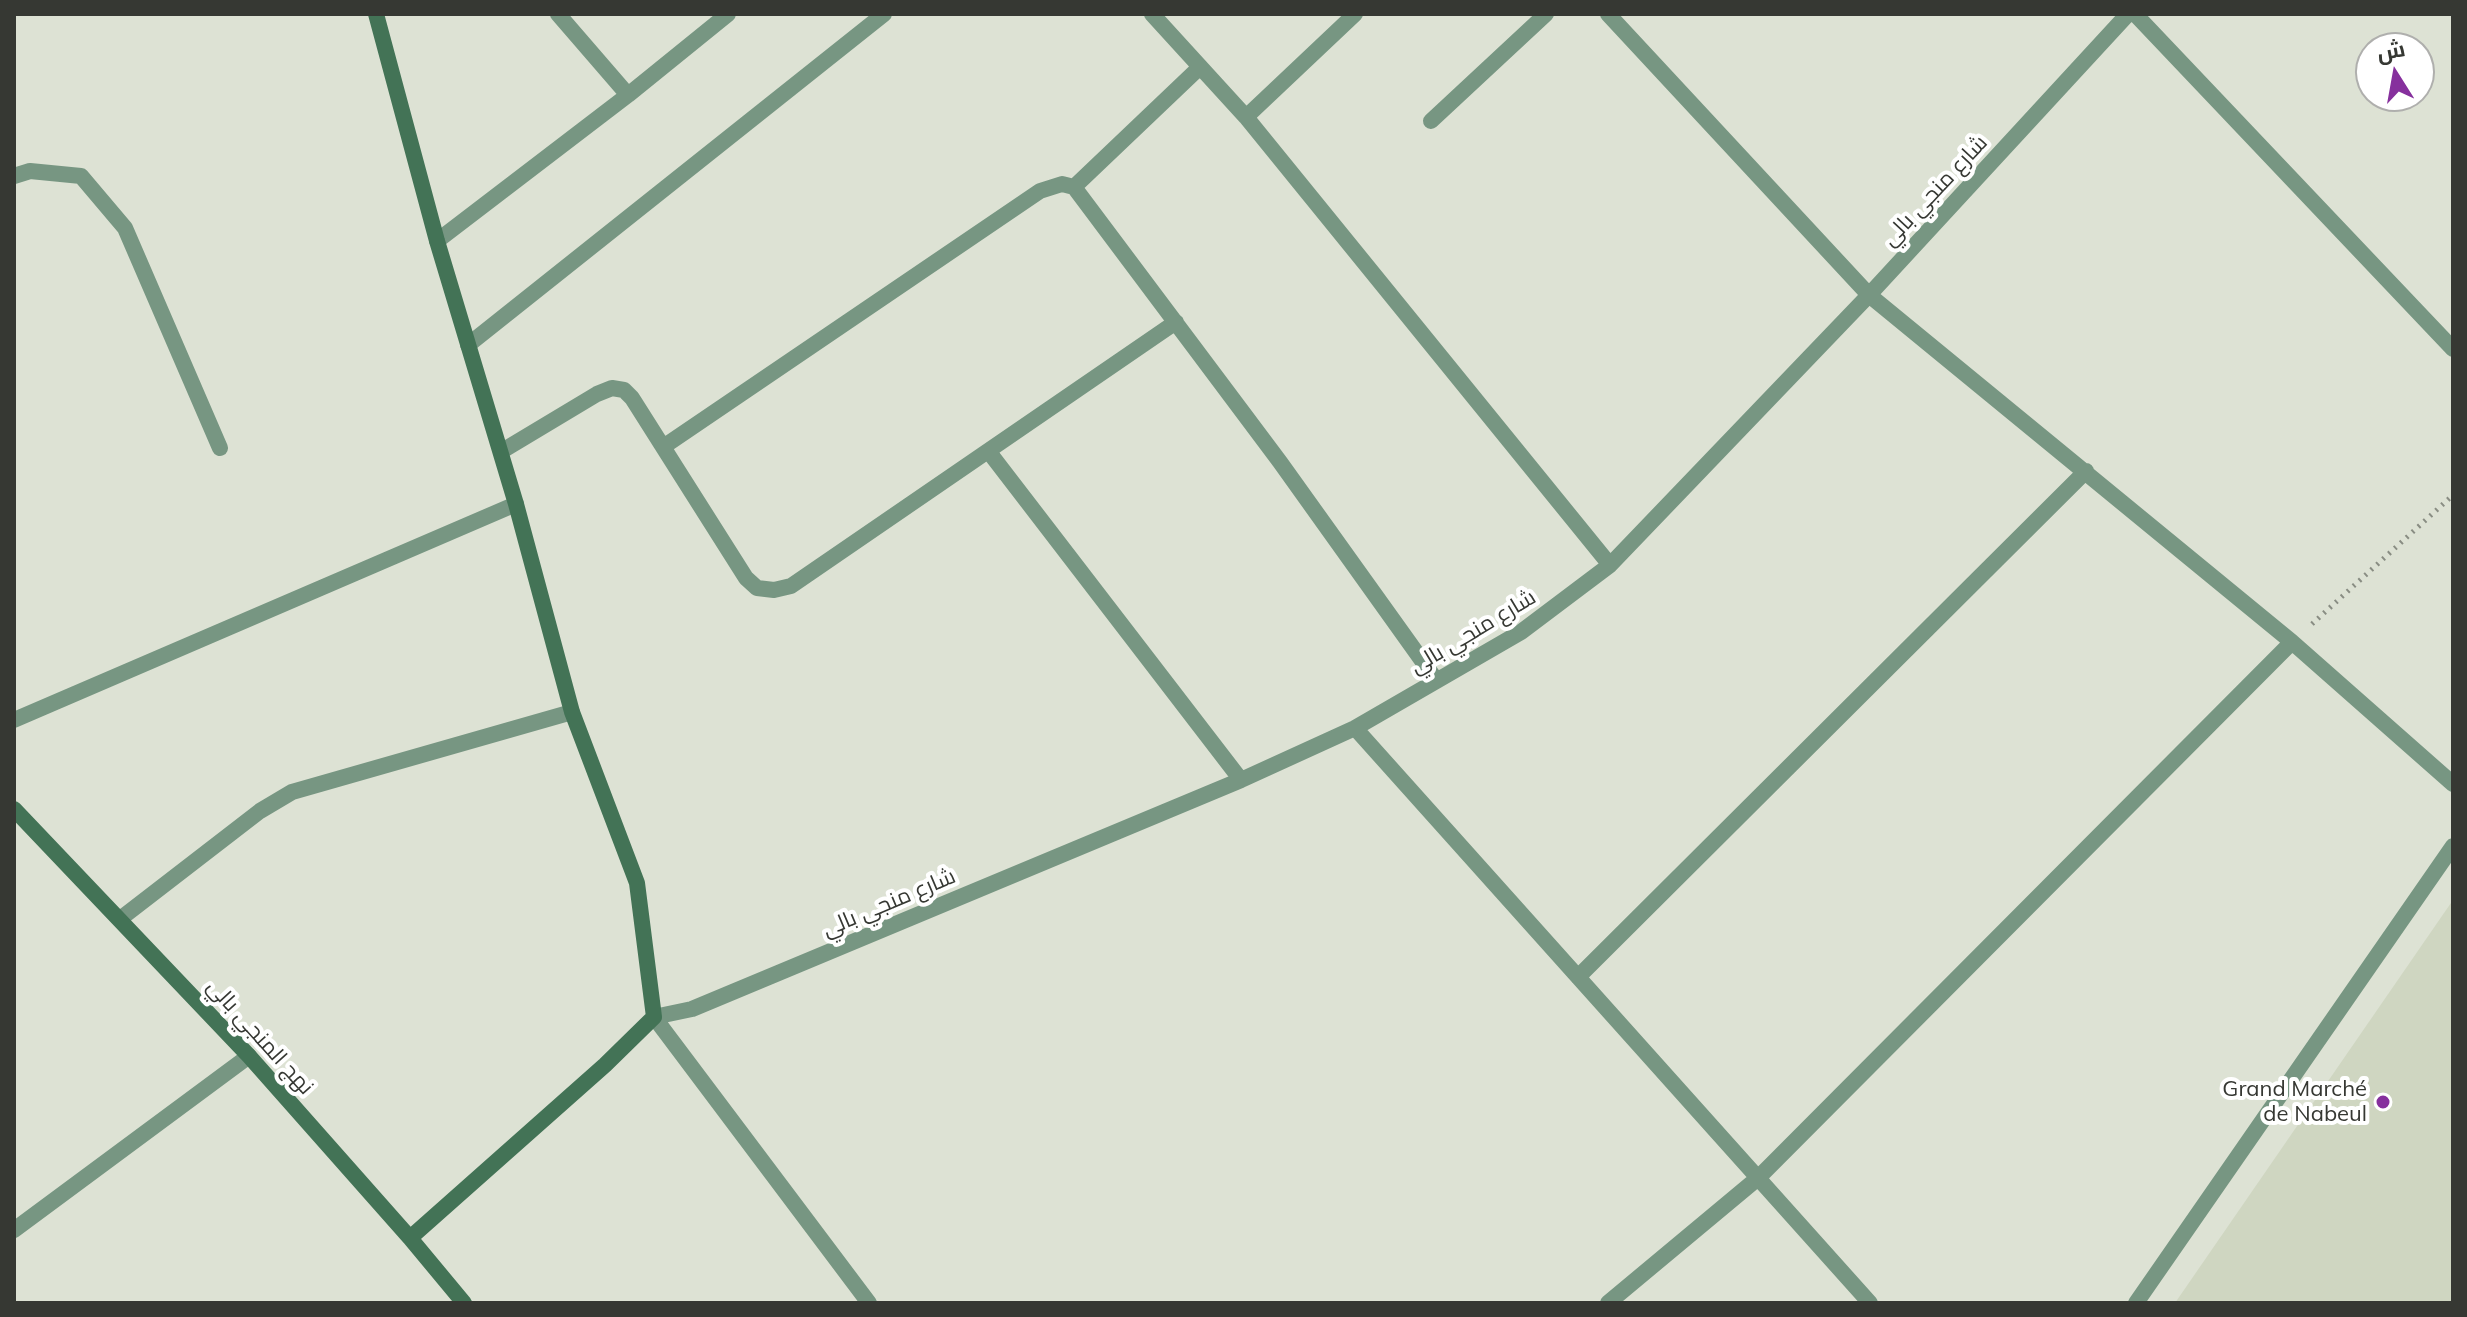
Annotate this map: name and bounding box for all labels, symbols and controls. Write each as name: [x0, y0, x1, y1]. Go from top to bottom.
north arrow: [2355, 32, 2435, 112]
text: ش: [2374, 34, 2407, 67]
street label: شارع منجي بالي: [1877, 130, 1993, 252]
street label: شارع منجي بالي: [1405, 584, 1541, 680]
street label: شارع منجي بالي: [818, 863, 960, 943]
street label: نهج المنجي بالي: [201, 974, 319, 1100]
place label: Grand Marché de Nabeul: [2222, 1076, 2367, 1128]
marker: Grand Marché de Nabeul: [2374, 1093, 2392, 1111]

